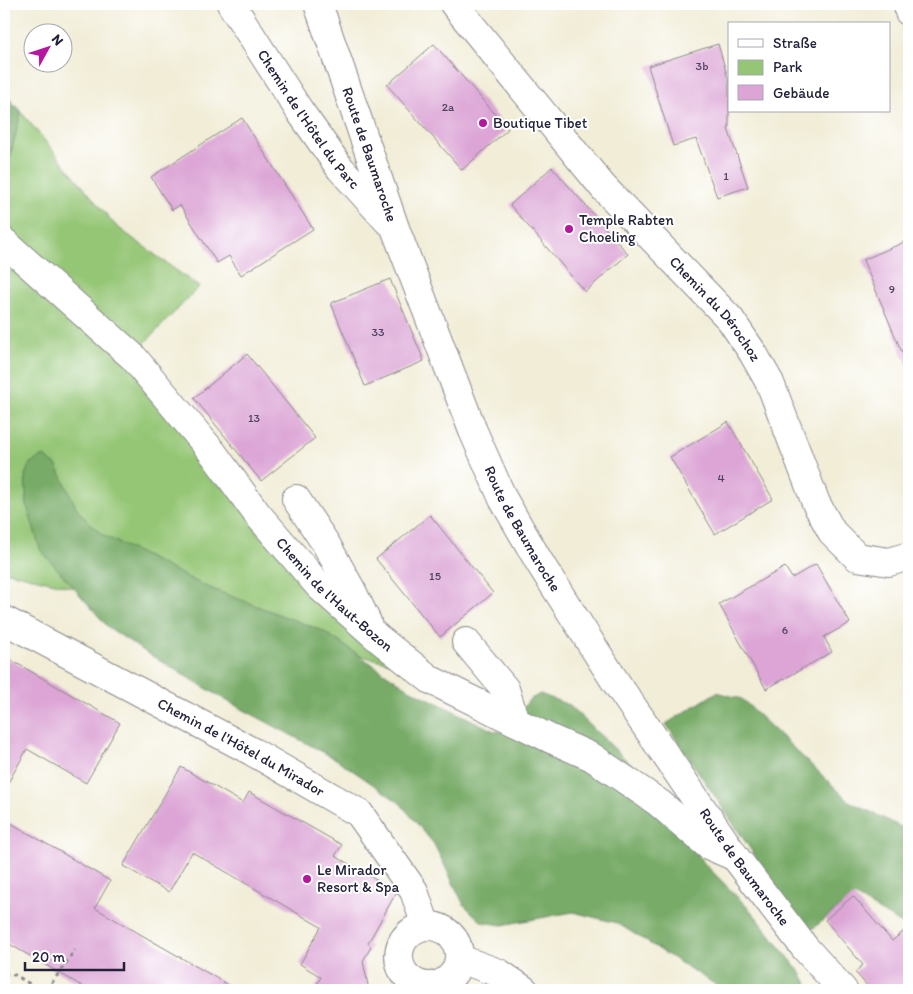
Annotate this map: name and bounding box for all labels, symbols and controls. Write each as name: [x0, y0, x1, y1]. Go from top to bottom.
north arrow: [22, 22, 72, 72]
legend: [728, 22, 890, 112]
text: N: [48, 31, 67, 49]
text: Straße: [773, 34, 817, 52]
street label: Chemin de l'Hôtel du Parc: [254, 46, 364, 193]
text: Park: [773, 58, 803, 76]
house number: 3b: [696, 59, 708, 73]
text: Gebäude: [773, 84, 830, 102]
street label: Route de Baumaroche: [338, 85, 401, 224]
house number: 2a: [442, 100, 455, 114]
place label: Boutique Tibet: [493, 114, 588, 132]
marker: Boutique Tibet: [477, 117, 489, 129]
house number: 1: [723, 169, 729, 183]
place label: Temple Rabten Choeling: [579, 211, 674, 246]
marker: Temple Rabten Choeling: [563, 223, 575, 235]
street label: Chemin du Dérochoz: [666, 253, 765, 365]
house number: 9: [889, 282, 895, 296]
house number: 33: [371, 325, 385, 339]
house number: 13: [248, 411, 261, 425]
street label: Route de Baumaroche: [481, 463, 565, 595]
house number: 4: [717, 471, 725, 485]
street label: Chemin de l'Haut-Bozon: [272, 534, 396, 655]
house number: 15: [429, 569, 441, 583]
house number: 6: [782, 623, 788, 637]
street label: Chemin de l'Hôtel du Mirador: [154, 694, 328, 800]
street label: Route de Baumaroche: [696, 805, 794, 929]
place label: Le Mirador Resort & Spa: [317, 861, 400, 896]
marker: Le Mirador Resort & Spa: [301, 873, 313, 885]
scale bar: [25, 939, 124, 971]
text: 20 m: [32, 948, 66, 966]

